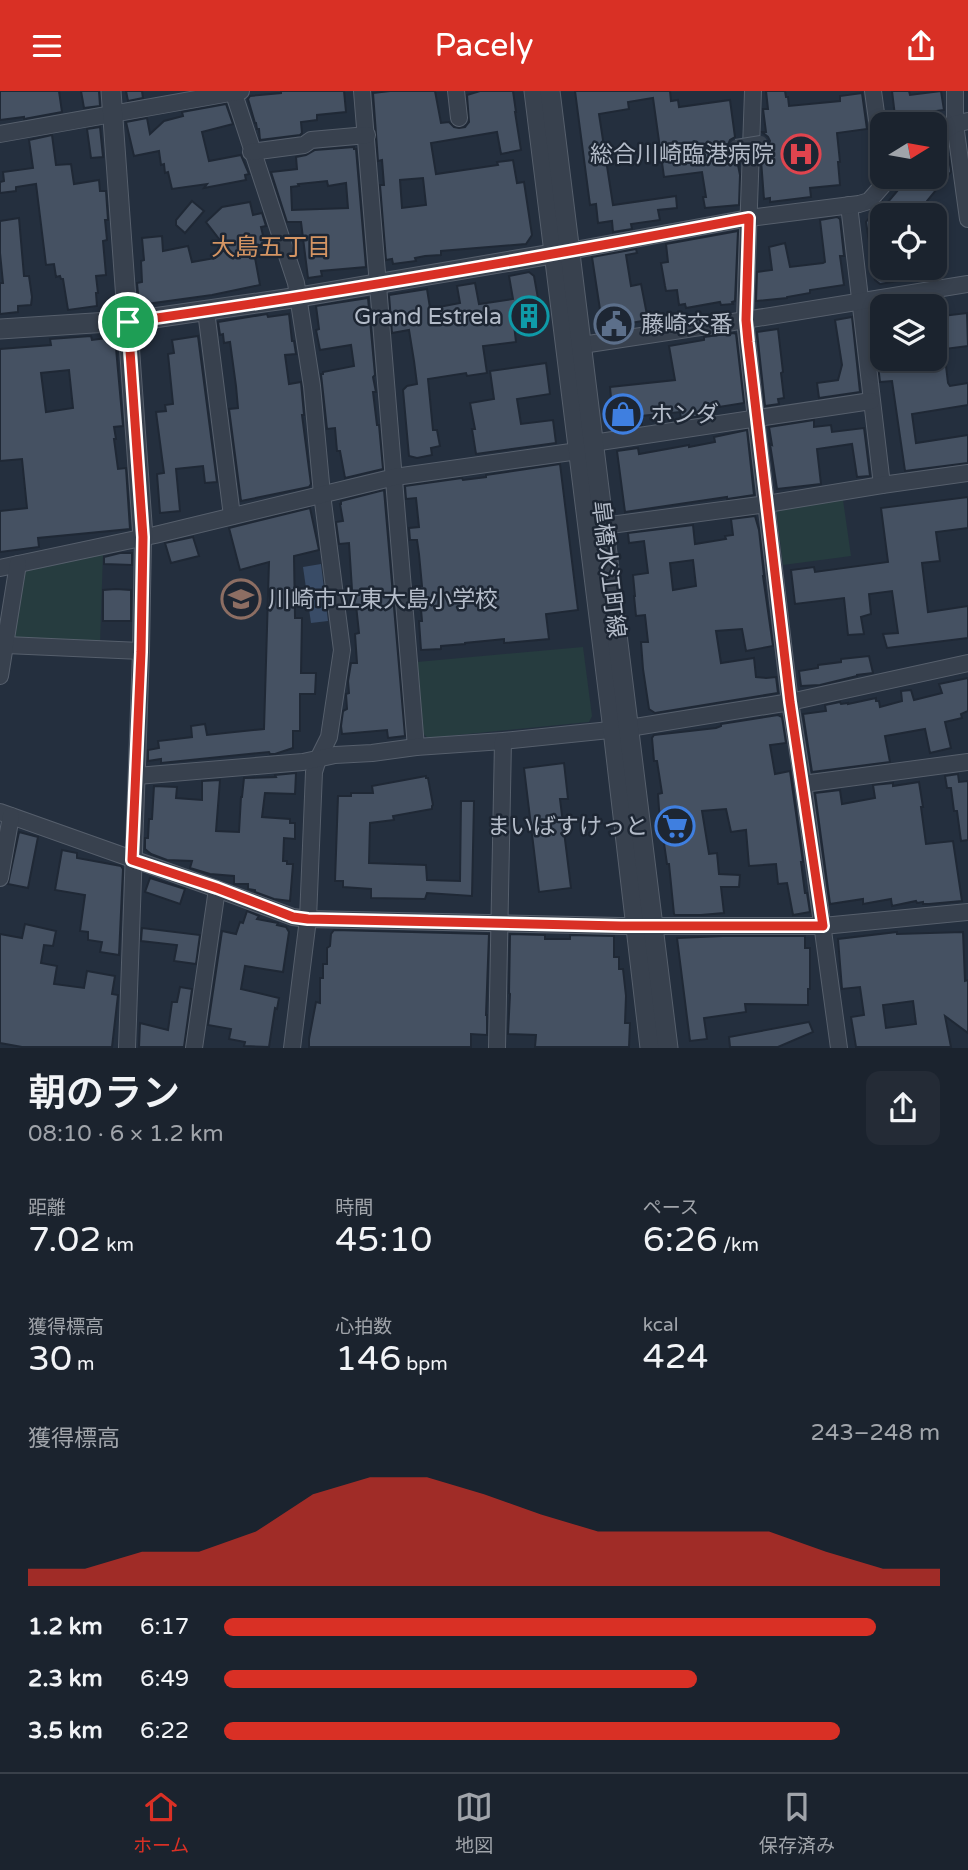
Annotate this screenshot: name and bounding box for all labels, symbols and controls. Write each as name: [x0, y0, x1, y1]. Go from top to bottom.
icon: menu: [28, 27, 66, 65]
text: Pacely: [435, 27, 533, 65]
icon: share: [902, 27, 940, 65]
north arrow: [870, 112, 947, 189]
map controls: [870, 112, 947, 371]
hospital icon: 総合川崎臨港病院: [780, 133, 822, 175]
place label: 総合川崎臨港病院: [590, 141, 774, 169]
button: locate: [870, 203, 947, 280]
district label: 大島五丁目: [211, 233, 331, 262]
pin: [98, 292, 158, 352]
button: layers: [870, 294, 947, 371]
building icon: Grand Estrela: [508, 295, 550, 337]
icon: arrive: [109, 303, 147, 341]
place label: Grand Estrela: [354, 303, 502, 331]
public building icon: 藤崎交番: [593, 303, 635, 345]
place label: 藤崎交番: [641, 311, 733, 339]
shop icon: ホンダ: [602, 393, 644, 435]
place label: ホンダ: [650, 401, 719, 429]
street label: 皐橋水江町線: [586, 499, 630, 639]
school or university icon: 川崎市立東大島小学校: [220, 578, 262, 620]
place label: 川崎市立東大島小学校: [268, 586, 498, 614]
supermarket icon: まいばすけっと: [654, 805, 696, 847]
place label: まいばすけっと: [487, 813, 648, 841]
text: 朝のラン: [28, 1071, 180, 1117]
button: share: [866, 1071, 940, 1145]
text: 08:10 · 6 × 1.2 km: [28, 1120, 224, 1148]
text: 距離: [28, 1197, 66, 1219]
text: 時間: [335, 1197, 373, 1219]
text: ペース: [643, 1197, 699, 1219]
text: 7.02: [28, 1219, 101, 1261]
text: 45:10: [335, 1219, 432, 1261]
text: 6:26: [643, 1219, 718, 1261]
text: km: [101, 1234, 134, 1256]
text: /km: [718, 1234, 759, 1256]
text: kcal: [643, 1314, 678, 1336]
text: 獲得標高: [28, 1316, 104, 1338]
text: 心拍数: [335, 1316, 392, 1338]
text: 424: [643, 1336, 709, 1378]
text: 30: [28, 1338, 72, 1380]
text: 146: [335, 1338, 401, 1380]
text: m: [72, 1353, 94, 1375]
text: bpm: [401, 1353, 448, 1375]
text: 243–248 m: [811, 1419, 940, 1447]
text: 獲得標高: [28, 1425, 120, 1453]
text: 1.2 km: [28, 1613, 103, 1641]
text: 6:17: [140, 1613, 189, 1641]
text: 2.3 km: [28, 1665, 103, 1693]
text: 6:49: [140, 1665, 189, 1693]
text: 3.5 km: [28, 1717, 103, 1745]
text: 6:22: [140, 1717, 189, 1745]
tab: ホーム: [133, 1788, 189, 1857]
tab: 地図: [455, 1788, 493, 1857]
tab: 保存済み: [759, 1788, 835, 1857]

